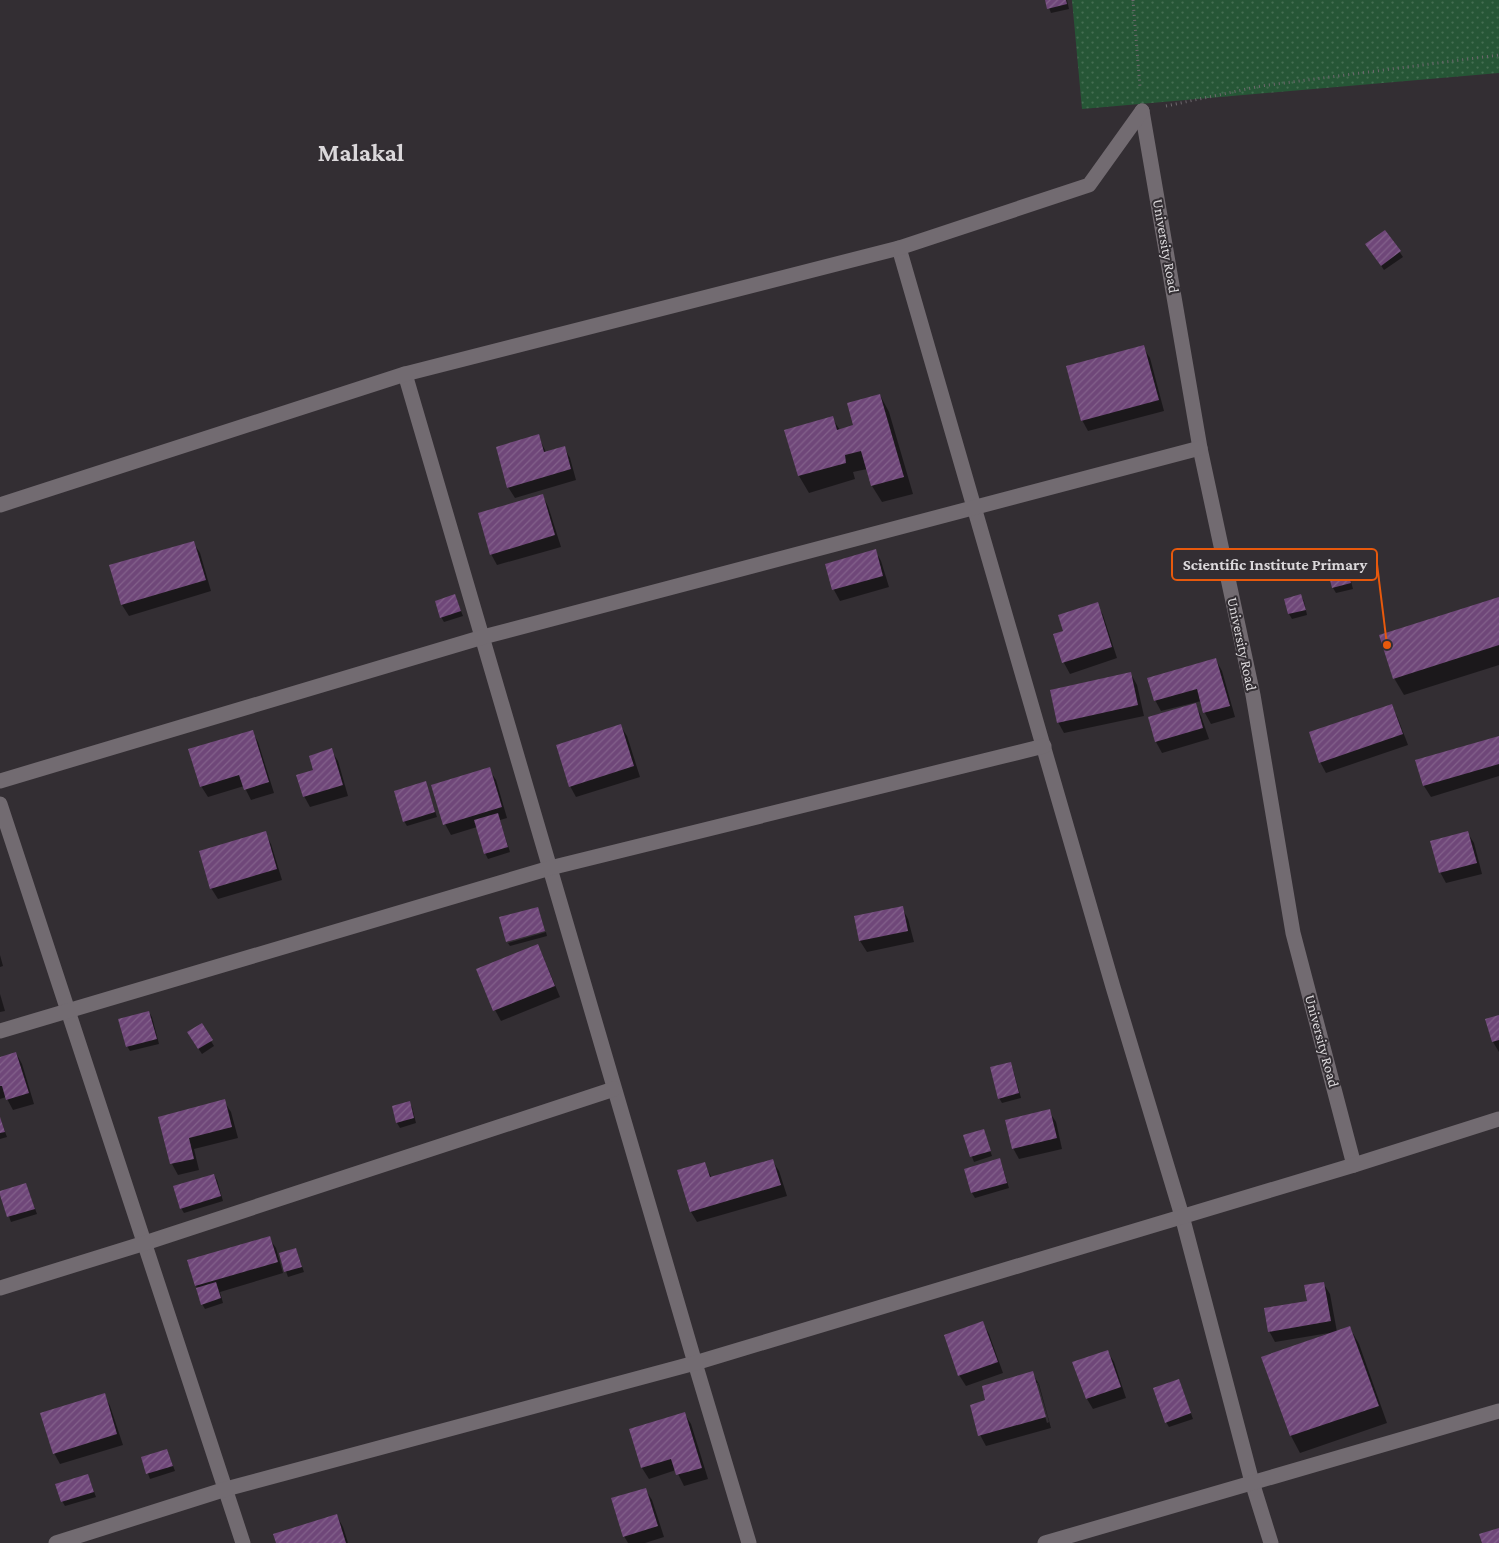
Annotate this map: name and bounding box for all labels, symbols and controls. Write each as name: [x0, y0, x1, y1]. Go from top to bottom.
district label: Malakal: [318, 139, 404, 166]
street label: University Road: [1149, 198, 1182, 294]
callout: Scientific Institute Primary: [1172, 549, 1377, 580]
text: Scientific Institute Primary: [1183, 556, 1367, 573]
street label: University Road: [1223, 596, 1260, 692]
street label: University Road: [1301, 993, 1342, 1089]

